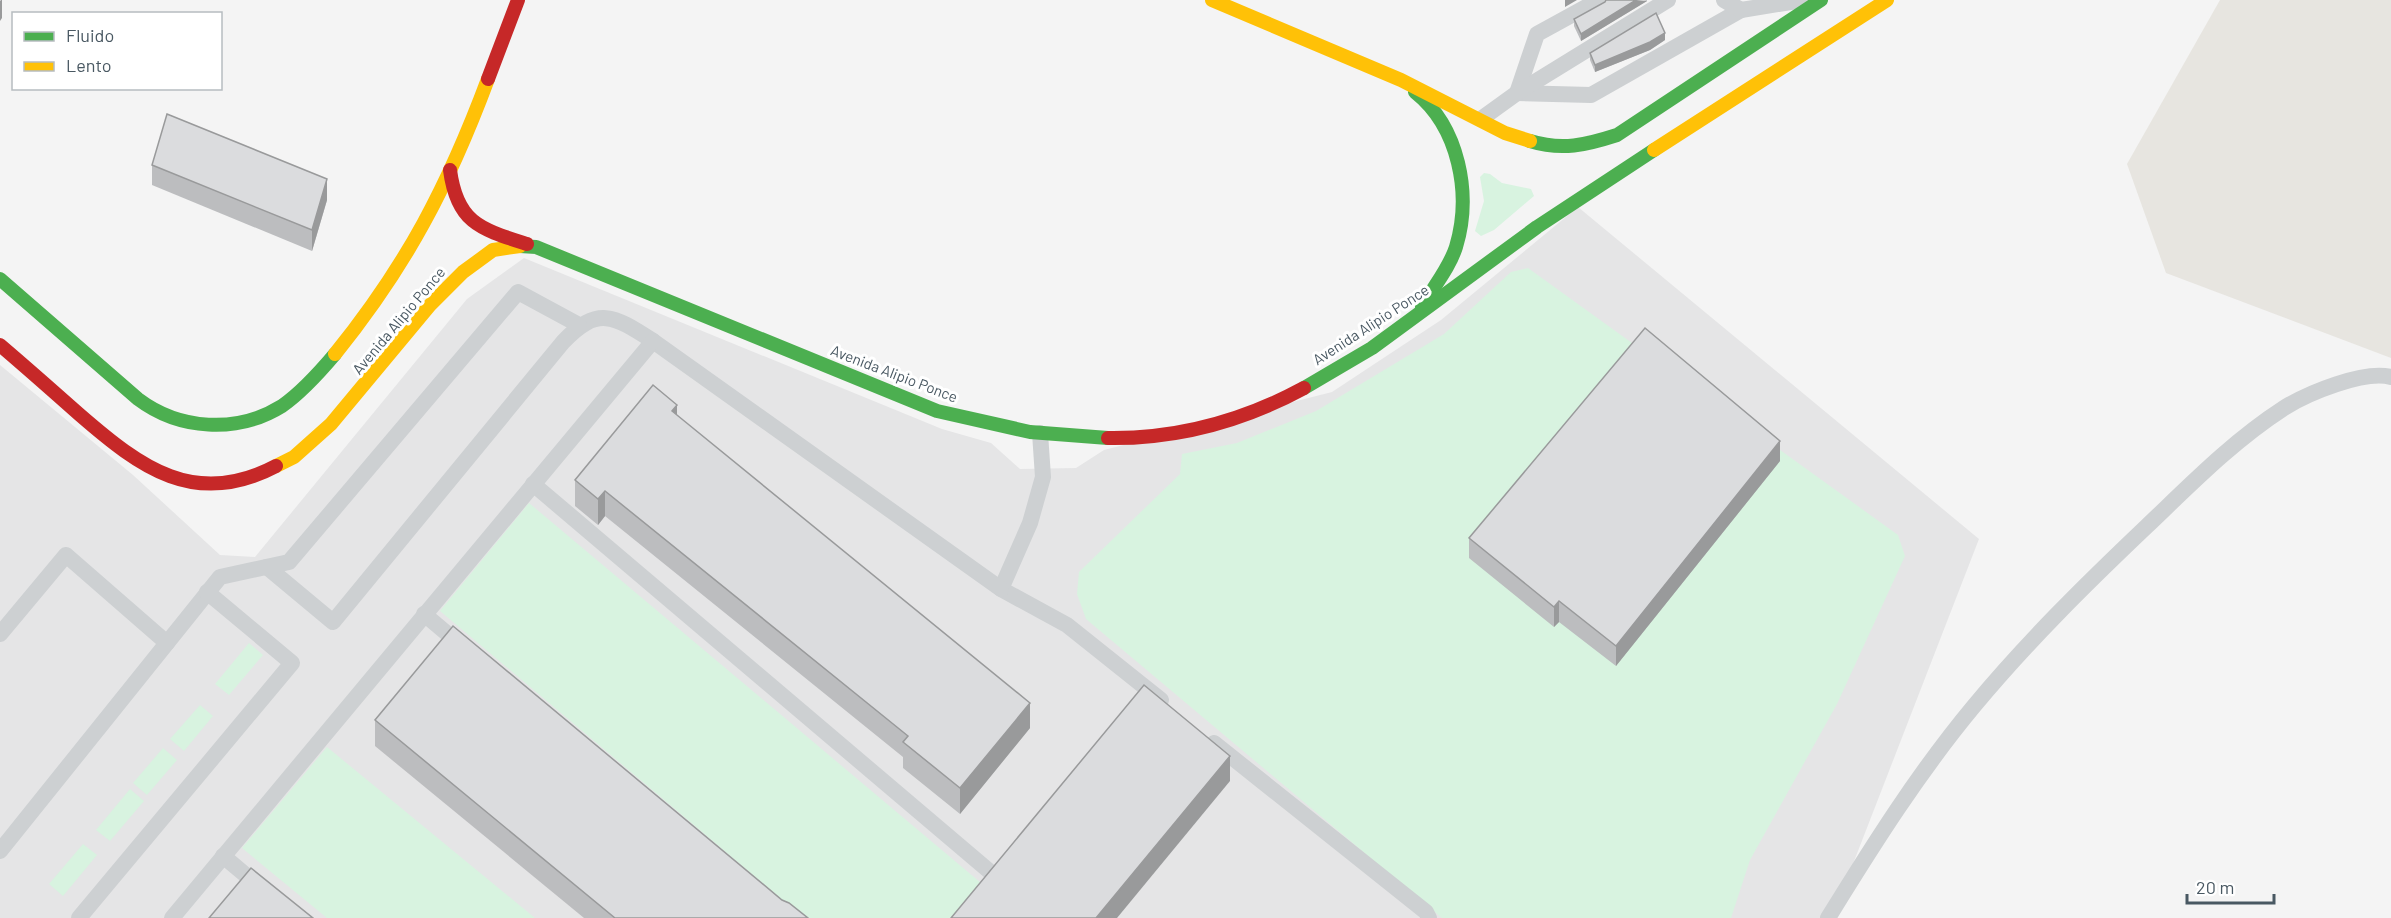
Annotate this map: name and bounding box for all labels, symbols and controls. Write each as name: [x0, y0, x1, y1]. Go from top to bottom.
legend: [12, 12, 222, 90]
text: Fluido: [66, 24, 114, 46]
text: Lento: [66, 54, 112, 76]
street label: Avenida Alipio Ponce: [348, 263, 448, 378]
street label: Avenida Alipio Ponce: [1309, 280, 1432, 368]
street label: Avenida Alipio Ponce: [828, 341, 960, 406]
scale bar: [2187, 867, 2274, 905]
text: 20 m: [2196, 876, 2234, 898]

